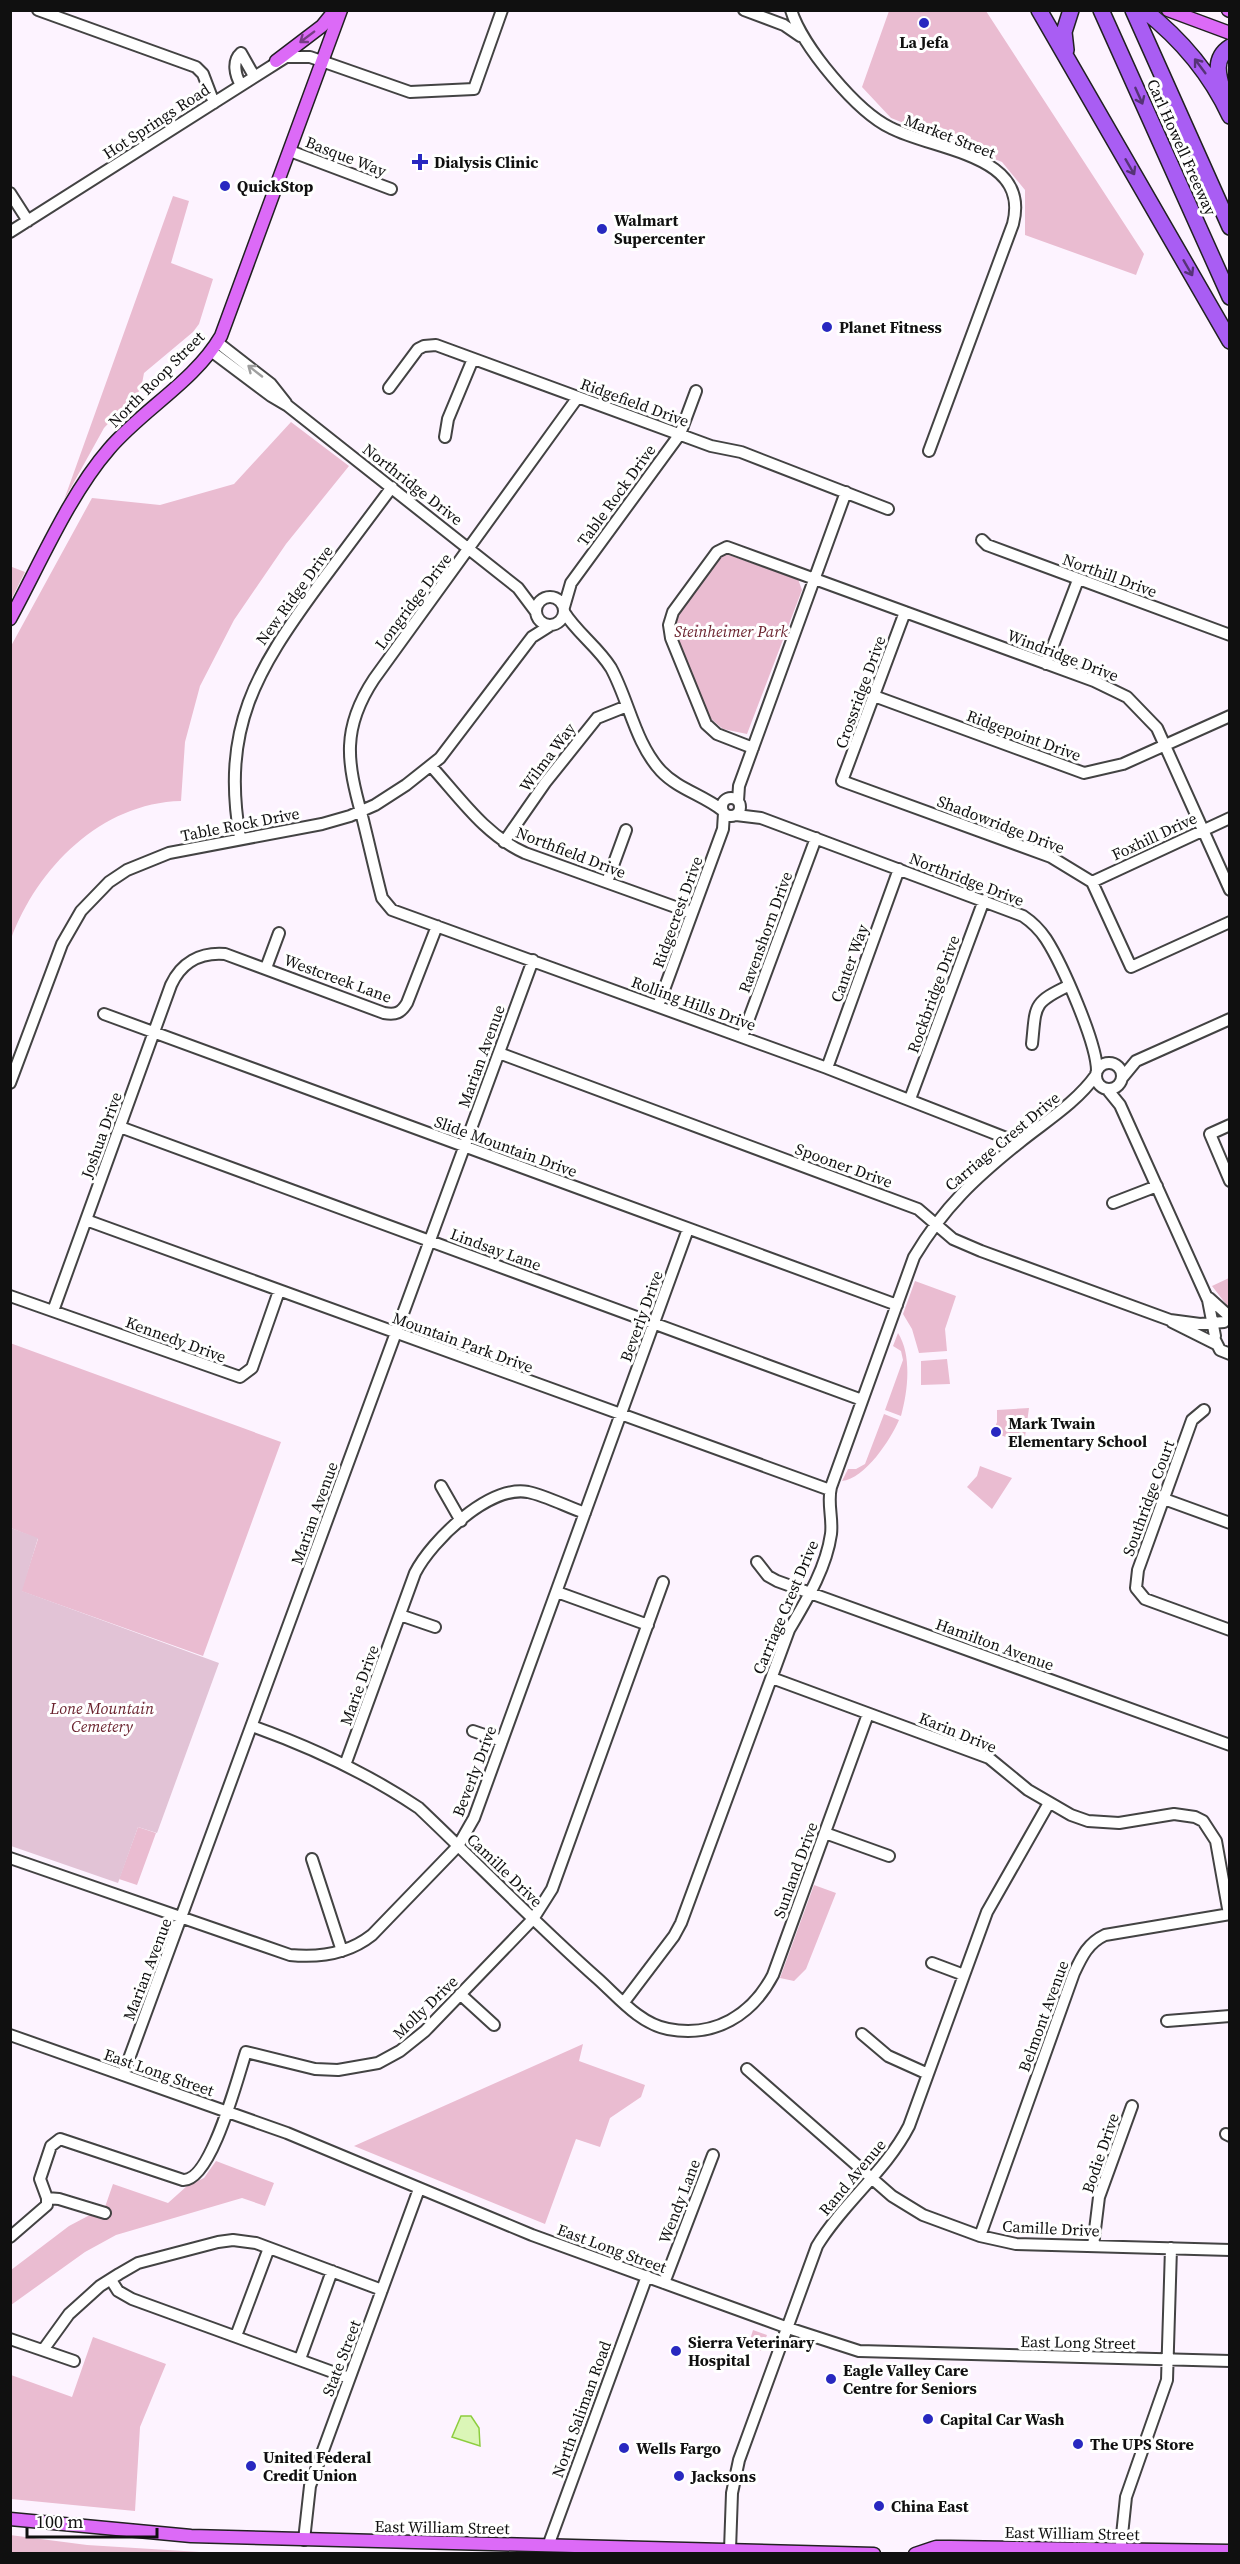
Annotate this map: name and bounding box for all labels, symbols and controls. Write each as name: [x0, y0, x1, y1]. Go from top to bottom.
marker: La Jefa: [917, 16, 931, 30]
one-way arrow: [299, 31, 315, 44]
place label: La Jefa: [899, 31, 949, 53]
one-way arrow: [1194, 58, 1206, 74]
street label: Carl Howell Freeway: [1142, 75, 1222, 220]
street label: Hot Springs Road: [98, 78, 214, 164]
one-way arrow: [1135, 87, 1146, 105]
street label: Market Street: [901, 109, 999, 164]
street label: Basque Way: [302, 130, 390, 182]
place label: Dialysis Clinic: [434, 151, 538, 173]
marker: Dialysis Clinic: [411, 153, 429, 171]
one-way arrow: [1124, 158, 1136, 175]
place label: QuickStop: [237, 175, 313, 197]
marker: QuickStop: [218, 179, 232, 193]
place label: Walmart Supercenter: [614, 209, 706, 249]
marker: Walmart Supercenter: [595, 222, 609, 236]
one-way arrow: [1182, 259, 1194, 276]
place label: Planet Fitness: [839, 316, 942, 338]
marker: Planet Fitness: [820, 320, 834, 334]
street label: North Roop Street: [103, 325, 210, 432]
one-way arrow: [247, 365, 263, 378]
street label: Ridgefield Drive: [578, 372, 692, 432]
street label: Northridge Drive: [358, 438, 468, 530]
street label: Table Rock Drive: [572, 440, 660, 550]
street label: New Ridge Drive: [250, 541, 338, 649]
street label: Longridge Drive: [370, 548, 456, 654]
street label: Northill Drive: [1060, 548, 1160, 602]
park label: Steinheimer Park: [674, 620, 788, 642]
street label: Windridge Drive: [1004, 624, 1122, 686]
street label: Crossridge Drive: [829, 633, 891, 751]
street label: Ridgepoint Drive: [964, 704, 1084, 766]
street label: Wilma Way: [514, 717, 581, 796]
street label: Shadowridge Drive: [934, 790, 1068, 858]
street label: Table Rock Drive: [179, 802, 301, 846]
street label: Foxhill Drive: [1108, 807, 1200, 865]
street label: Northfield Drive: [513, 821, 629, 883]
street label: Northridge Drive: [906, 847, 1028, 911]
street label: Ridgecrest Drive: [647, 853, 707, 971]
street label: Ravenshorn Drive: [733, 868, 797, 996]
street label: Canter Way: [825, 920, 874, 1005]
street label: Rockbridge Drive: [902, 932, 964, 1056]
street label: Westcreek Lane: [281, 948, 395, 1008]
street label: Rolling Hills Drive: [629, 970, 759, 1036]
street label: Marian Avenue: [452, 1002, 510, 1110]
street label: Carriage Crest Drive: [940, 1086, 1064, 1196]
street label: Joshua Drive: [75, 1089, 127, 1182]
street label: Slide Mountain Drive: [432, 1110, 580, 1182]
street label: Spooner Drive: [792, 1137, 896, 1193]
street label: Lindsay Lane: [447, 1222, 545, 1276]
street label: Beverly Drive: [614, 1267, 668, 1365]
street label: Mountain Park Drive: [390, 1306, 536, 1378]
street label: Kennedy Drive: [123, 1311, 229, 1367]
place label: Mark Twain Elementary School: [1008, 1412, 1147, 1452]
marker: Mark Twain Elementary School: [989, 1425, 1003, 1439]
street label: Southridge Court: [1117, 1436, 1179, 1559]
street label: Marian Avenue: [285, 1459, 343, 1567]
street label: Carriage Crest Drive: [747, 1537, 823, 1677]
street label: Hamilton Avenue: [933, 1612, 1057, 1676]
street label: Marie Drive: [334, 1642, 384, 1728]
park label: Lone Mountain Cemetery: [49, 1697, 154, 1737]
street label: Karin Drive: [916, 1706, 1000, 1758]
street label: Beverly Drive: [447, 1722, 501, 1820]
street label: Sunland Drive: [767, 1819, 823, 1921]
street label: Camille Drive: [462, 1828, 548, 1912]
street label: Marian Avenue: [117, 1915, 177, 2023]
street label: Belmont Avenue: [1013, 1957, 1073, 2075]
street label: Molly Drive: [388, 1970, 462, 2044]
street label: East Long Street: [101, 2043, 218, 2101]
street label: Bodie Drive: [1076, 2110, 1124, 2196]
street label: Rand Avenue: [814, 2134, 890, 2220]
street label: Wendy Lane: [653, 2156, 705, 2246]
street label: Camille Drive: [1002, 2214, 1100, 2242]
street label: East Long Street: [554, 2218, 671, 2278]
street label: State Street: [316, 2316, 366, 2399]
street label: East Long Street: [1020, 2330, 1137, 2354]
place label: Sierra Veterinary Hospital: [688, 2331, 815, 2371]
street label: North Saliman Road: [546, 2338, 616, 2480]
marker: Sierra Veterinary Hospital: [669, 2344, 683, 2358]
place label: Eagle Valley Care Centre for Seniors: [843, 2359, 977, 2399]
marker: Eagle Valley Care Centre for Seniors: [824, 2372, 838, 2386]
place label: Capital Car Wash: [940, 2408, 1065, 2430]
marker: Capital Car Wash: [921, 2412, 935, 2426]
place label: The UPS Store: [1090, 2433, 1194, 2455]
place label: Wells Fargo: [636, 2437, 721, 2459]
marker: The UPS Store: [1071, 2437, 1085, 2451]
marker: Wells Fargo: [617, 2441, 631, 2455]
place label: United Federal Credit Union: [263, 2446, 371, 2486]
marker: United Federal Credit Union: [244, 2459, 258, 2473]
place label: Jacksons: [690, 2465, 756, 2487]
marker: Jacksons: [672, 2469, 686, 2483]
place label: China East: [891, 2495, 969, 2517]
marker: China East: [872, 2499, 886, 2513]
scale bar: [27, 2501, 158, 2539]
text: 100 m: [36, 2509, 83, 2534]
street label: East William Street: [374, 2515, 510, 2539]
street label: East William Street: [1004, 2521, 1140, 2545]

